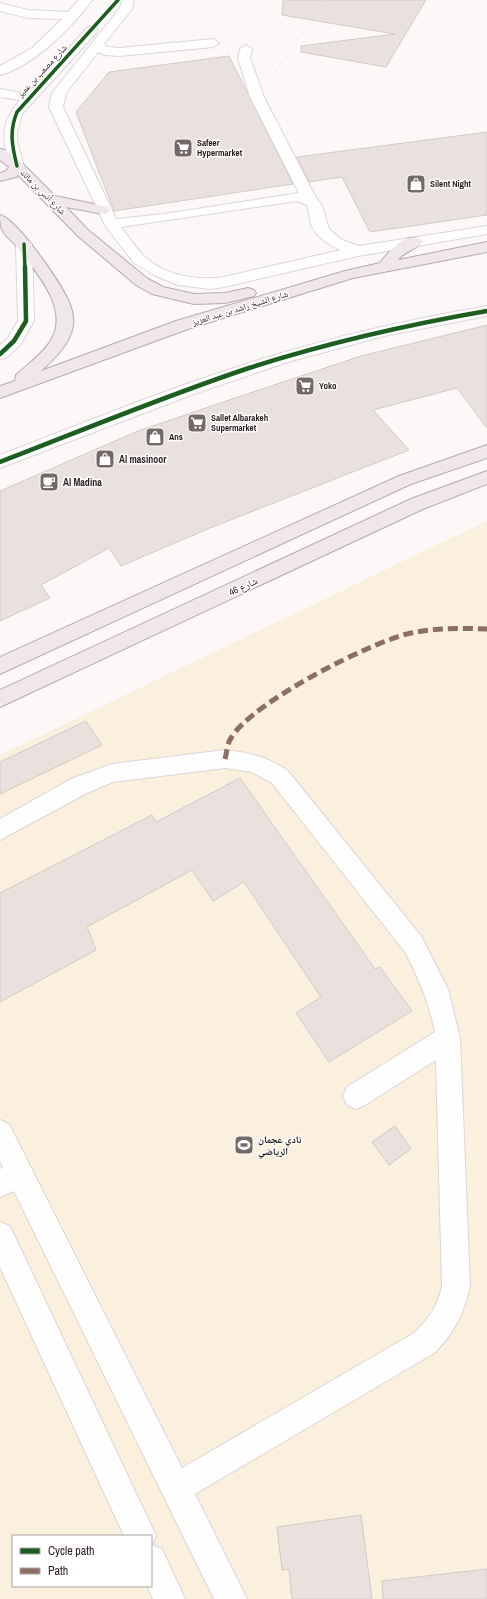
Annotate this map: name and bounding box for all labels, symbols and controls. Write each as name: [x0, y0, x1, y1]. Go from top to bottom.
street label: شارع مصعب بن عمير: [14, 42, 70, 101]
supermarket icon: Safeer Hypermarket: [172, 137, 194, 159]
place label: Safeer Hypermarket: [197, 137, 243, 159]
street label: شارع أنس بن مالك: [18, 167, 68, 217]
shop icon: Silent Night: [405, 173, 427, 195]
place label: Silent Night: [430, 178, 472, 190]
street label: شارع الشيخ راشد بن عبد العزيز: [190, 288, 290, 329]
supermarket icon: Yoko: [294, 375, 316, 397]
place label: Yoko: [319, 380, 337, 392]
supermarket icon: Sallet Albarakeh Supermarket: [186, 412, 208, 434]
place label: Sallet Albarakeh Supermarket: [211, 412, 269, 434]
shop icon: Ans: [144, 426, 166, 448]
place label: Ans: [169, 431, 183, 443]
shop icon: Al masinoor: [94, 448, 116, 470]
place label: Al masinoor: [119, 453, 167, 466]
cafe icon: Al Madina: [38, 471, 60, 493]
place label: Al Madina: [63, 476, 102, 489]
street label: شارع 46: [227, 574, 260, 599]
place label: نادي عجمان الرياضي: [258, 1133, 302, 1159]
sports icon: نادي عجمان الرياضي: [233, 1134, 255, 1156]
legend: [12, 1535, 152, 1587]
text: Cycle path: [48, 1543, 95, 1559]
text: Path: [48, 1563, 68, 1579]

